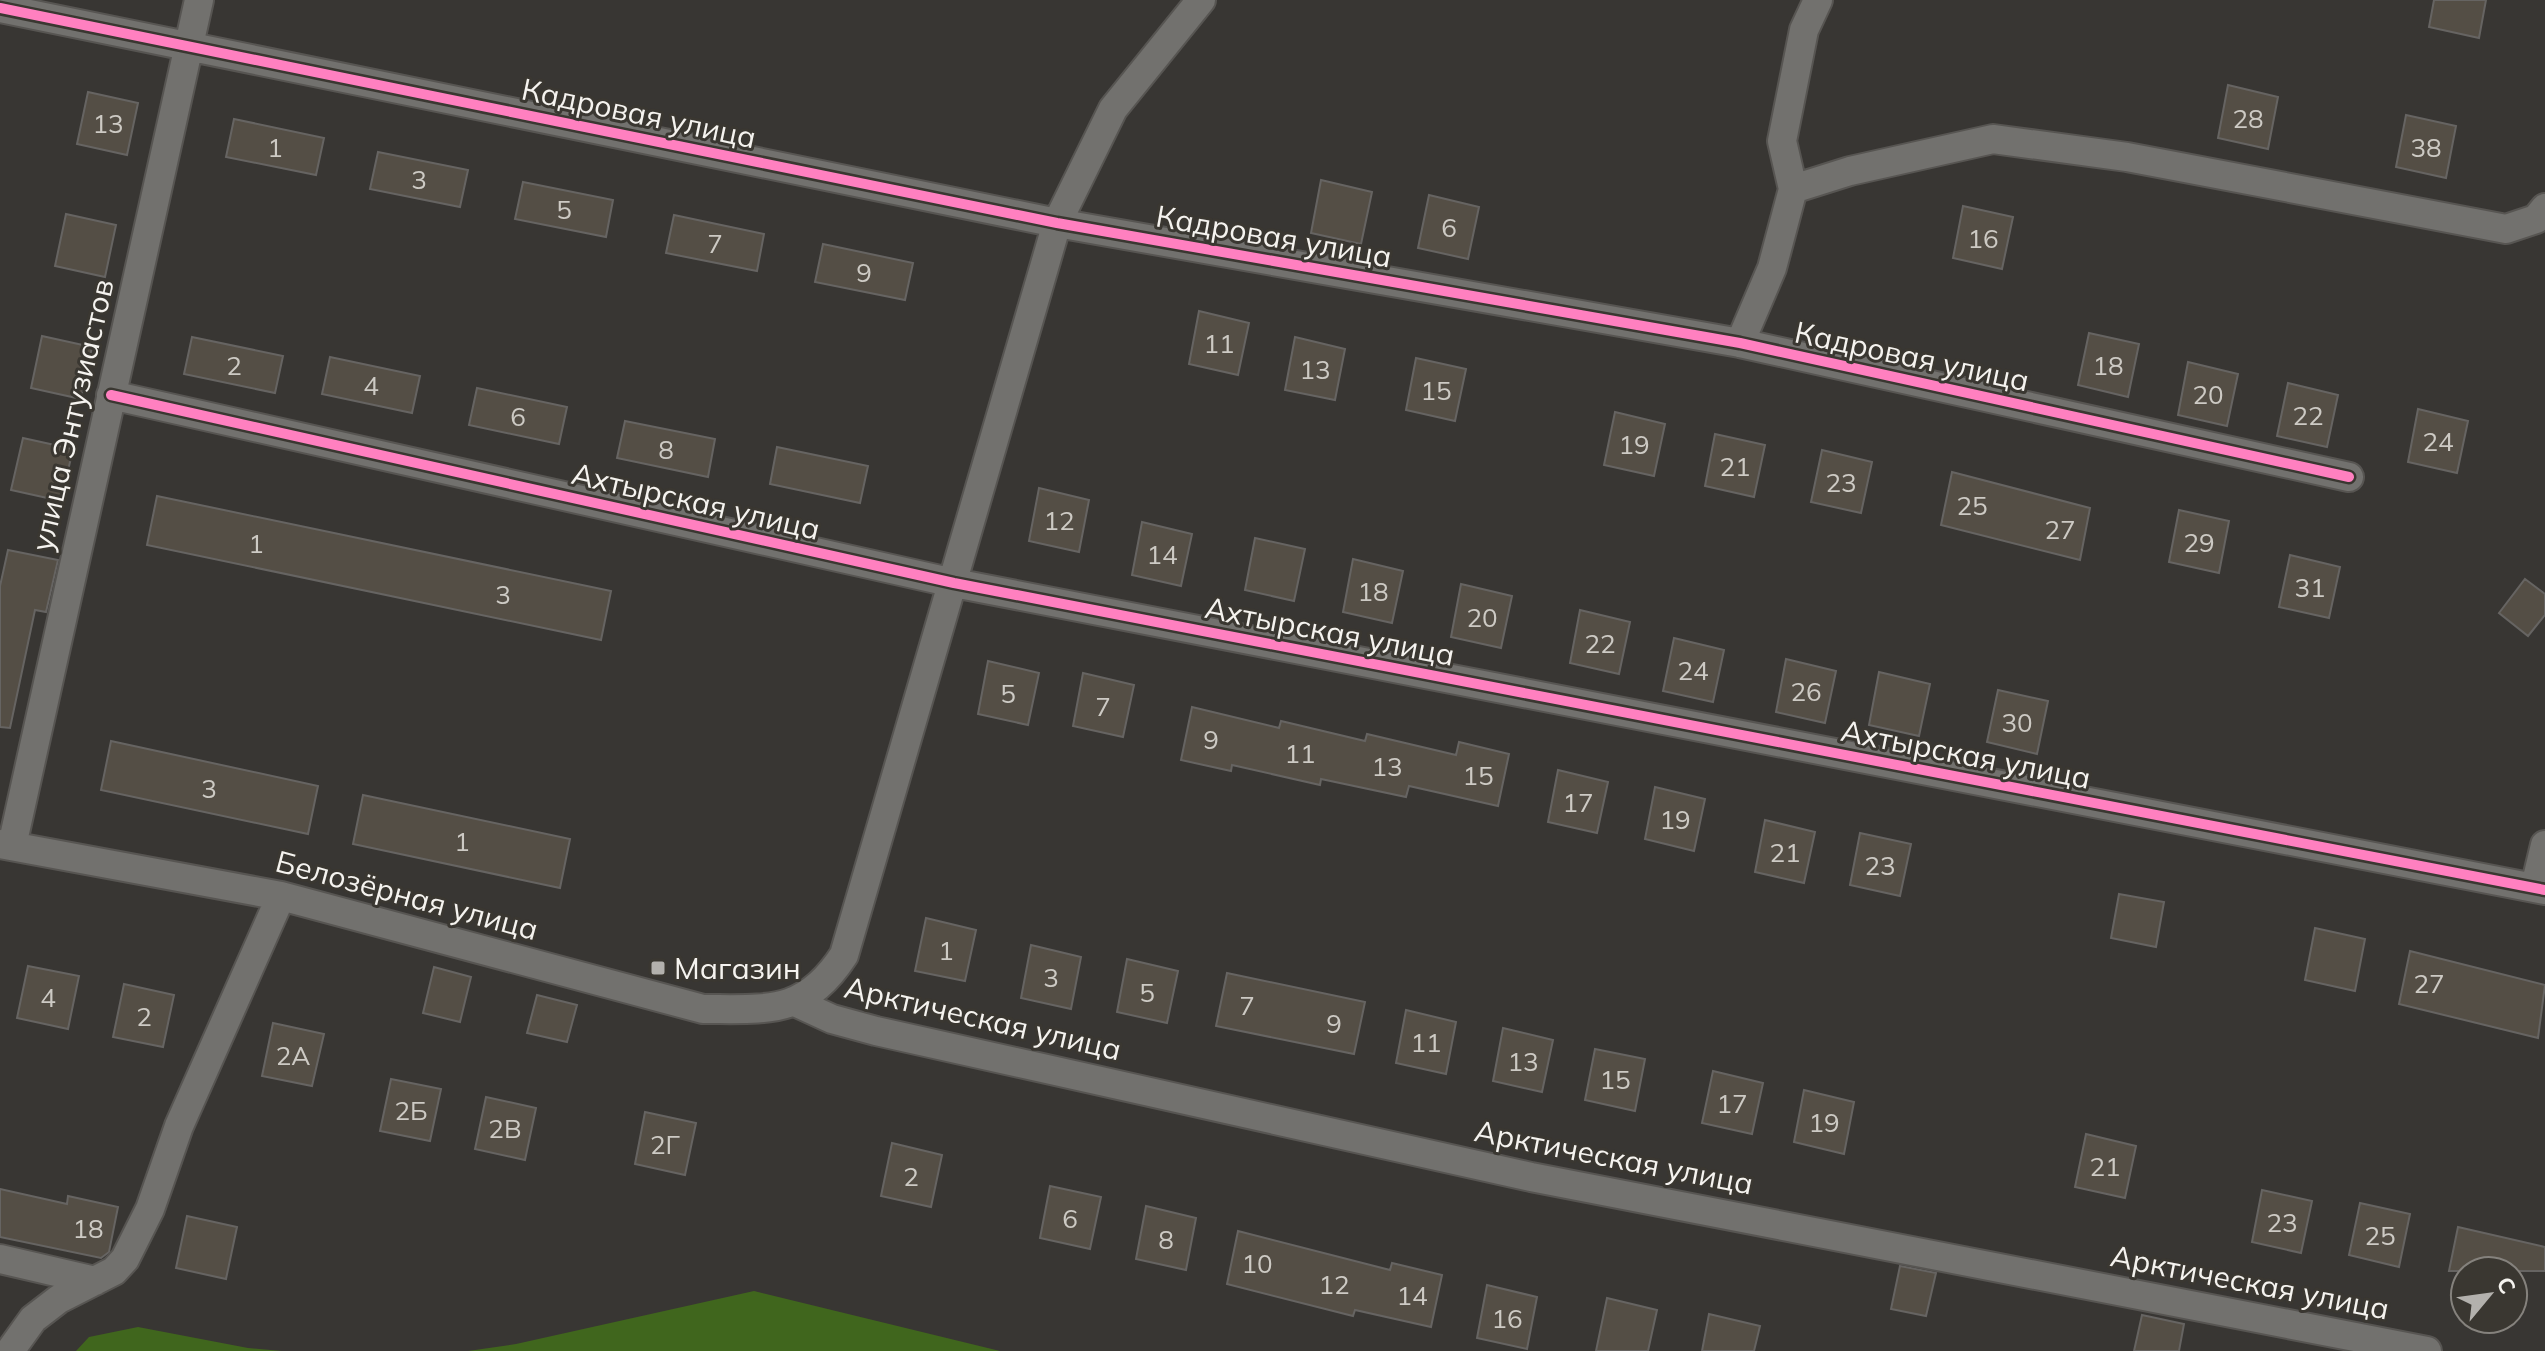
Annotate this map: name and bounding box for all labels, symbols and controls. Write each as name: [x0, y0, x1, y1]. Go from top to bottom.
street label: Кадровая улица: [518, 70, 760, 156]
house number: 28: [2232, 102, 2264, 135]
house number: 13: [92, 107, 124, 140]
house number: 1: [267, 131, 283, 164]
house number: 38: [2410, 131, 2442, 164]
house number: 3: [411, 163, 427, 196]
house number: 5: [556, 193, 572, 226]
street label: Кадровая улица: [1153, 197, 1395, 275]
house number: 6: [1441, 211, 1457, 244]
house number: 16: [1967, 222, 1999, 255]
house number: 7: [707, 227, 723, 260]
house number: 9: [856, 256, 872, 289]
street label: улица Энтузиастов: [22, 275, 122, 555]
street label: Кадровая улица: [1791, 313, 2033, 399]
house number: 11: [1203, 327, 1235, 360]
house number: 2: [226, 349, 242, 382]
house number: 18: [2092, 349, 2124, 382]
house number: 13: [1299, 353, 1331, 386]
house number: 4: [363, 369, 379, 402]
house number: 15: [1420, 374, 1452, 407]
house number: 20: [2192, 378, 2224, 411]
house number: 22: [2292, 399, 2324, 432]
house number: 6: [510, 400, 526, 433]
house number: 24: [2422, 425, 2454, 458]
house number: 19: [1618, 428, 1650, 461]
house number: 8: [658, 433, 674, 466]
house number: 21: [1719, 450, 1751, 483]
street label: Ахтырская улица: [568, 454, 824, 548]
house number: 23: [1825, 466, 1857, 499]
house number: 25: [1956, 489, 1988, 522]
house number: 12: [1043, 504, 1075, 537]
house number: 27: [2044, 513, 2076, 546]
house number: 29: [2183, 526, 2215, 559]
house number: 1: [248, 527, 264, 560]
house number: 14: [1146, 538, 1178, 571]
house number: 31: [2294, 571, 2326, 604]
house number: 18: [1357, 575, 1389, 608]
house number: 3: [495, 578, 511, 611]
street label: Ахтырская улица: [1202, 588, 1458, 674]
house number: 20: [1466, 601, 1498, 634]
house number: 22: [1584, 627, 1616, 660]
house number: 24: [1677, 654, 1709, 687]
house number: 26: [1790, 675, 1822, 708]
house number: 5: [1000, 677, 1016, 710]
house number: 7: [1095, 690, 1111, 723]
house number: 30: [2001, 706, 2033, 739]
street label: Ахтырская улица: [1838, 711, 2094, 797]
house number: 9: [1203, 723, 1219, 756]
house number: 11: [1284, 737, 1316, 770]
house number: 13: [1371, 750, 1403, 783]
house number: 15: [1462, 759, 1494, 792]
house number: 3: [201, 772, 217, 805]
house number: 17: [1562, 786, 1594, 819]
house number: 19: [1659, 803, 1691, 836]
house number: 1: [454, 825, 470, 858]
house number: 21: [1769, 836, 1801, 869]
street label: Белозёрная улица: [272, 842, 542, 948]
house number: 23: [1864, 849, 1896, 882]
house number: 1: [938, 934, 954, 967]
place label: Магазин: [674, 949, 801, 987]
marker: Магазин: [649, 959, 667, 977]
house number: 3: [1043, 961, 1059, 994]
house number: 27: [2413, 967, 2445, 1000]
street label: Арктическая улица: [841, 968, 1125, 1068]
house number: 5: [1139, 976, 1155, 1009]
house number: 4: [40, 981, 56, 1014]
house number: 7: [1239, 989, 1255, 1022]
house number: 2: [136, 1000, 152, 1033]
house number: 9: [1326, 1007, 1342, 1040]
house number: 11: [1410, 1026, 1442, 1059]
house number: 2А: [276, 1039, 310, 1072]
house number: 13: [1507, 1045, 1539, 1078]
house number: 15: [1599, 1063, 1631, 1096]
house number: 17: [1716, 1087, 1748, 1120]
house number: 2Б: [394, 1094, 428, 1127]
house number: 19: [1808, 1106, 1840, 1139]
street label: Арктическая улица: [1472, 1111, 1756, 1203]
house number: 2В: [488, 1112, 522, 1145]
house number: 2Г: [650, 1128, 681, 1161]
house number: 21: [2089, 1150, 2121, 1183]
house number: 2: [903, 1160, 919, 1193]
house number: 6: [1062, 1202, 1078, 1235]
house number: 23: [2266, 1206, 2298, 1239]
house number: 18: [72, 1212, 104, 1245]
house number: 25: [2364, 1219, 2396, 1252]
house number: 8: [1158, 1223, 1174, 1256]
street label: Арктическая улица: [2108, 1236, 2392, 1328]
house number: 10: [1241, 1247, 1273, 1280]
north arrow: [2449, 1255, 2529, 1335]
house number: 12: [1318, 1268, 1350, 1301]
text: С: [2491, 1272, 2522, 1299]
house number: 14: [1396, 1279, 1428, 1312]
house number: 16: [1491, 1302, 1523, 1335]

